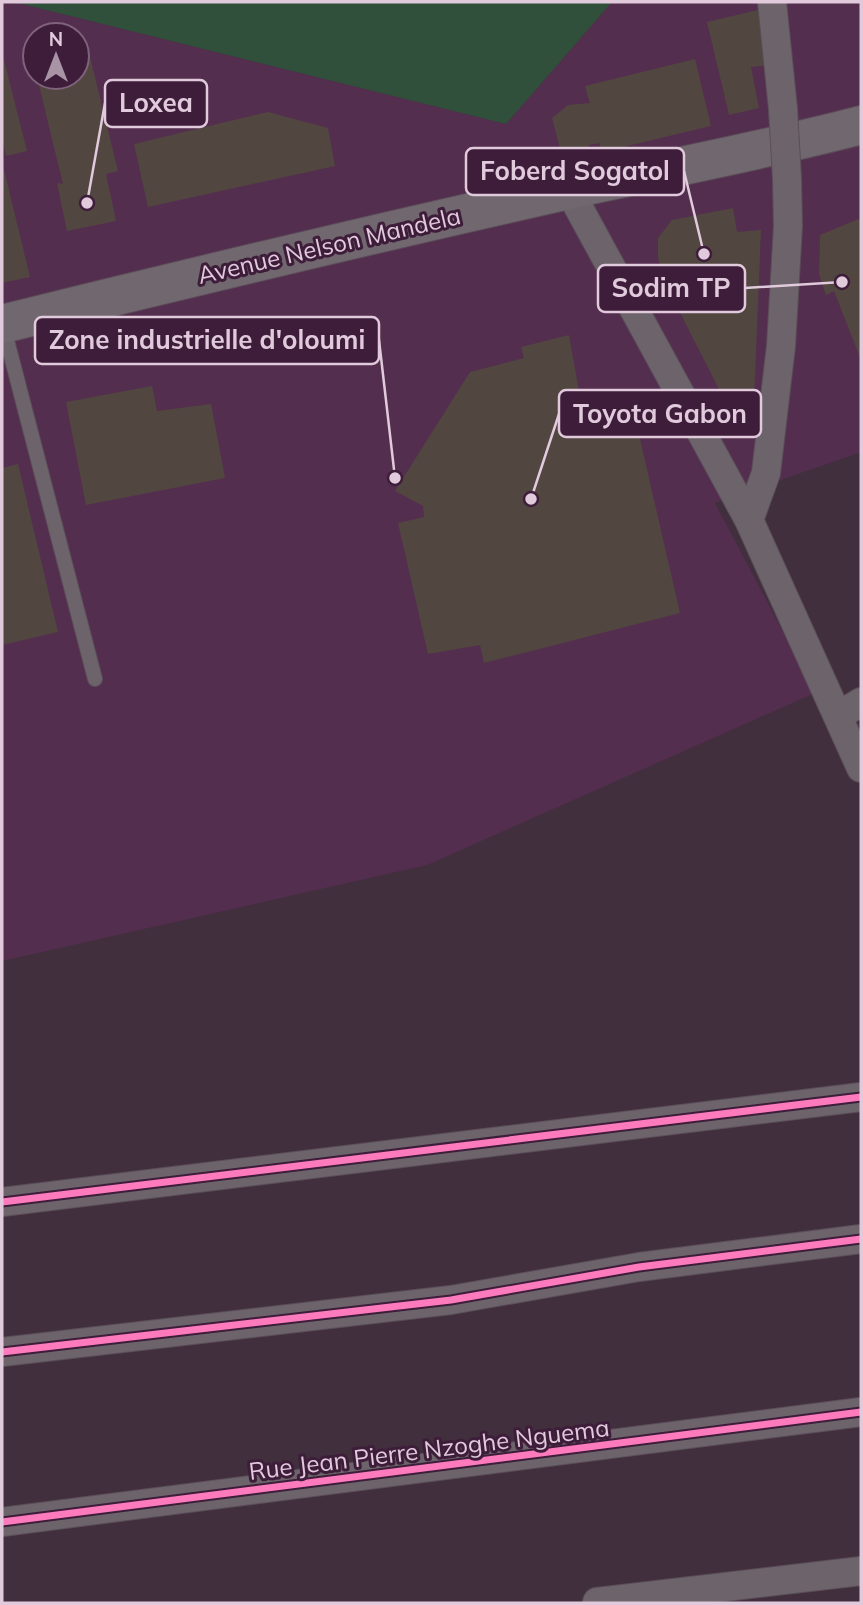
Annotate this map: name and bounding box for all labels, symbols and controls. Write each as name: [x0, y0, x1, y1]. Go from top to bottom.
north arrow: [21, 21, 91, 91]
text: N: [49, 27, 63, 51]
callout: Loxea: [105, 80, 207, 127]
text: Loxea: [119, 86, 193, 119]
callout: Foberd Sogatol: [466, 148, 684, 195]
text: Foberd Sogatol: [480, 154, 670, 187]
street label: Avenue Nelson Mandela: [195, 200, 463, 290]
callout: Sodim TP: [598, 265, 745, 312]
text: Sodim TP: [612, 271, 730, 304]
callout: Zone industrielle d'oloumi: [35, 317, 379, 364]
text: Zone industrielle d'oloumi: [49, 323, 365, 356]
callout: Toyota Gabon: [559, 390, 761, 437]
text: Toyota Gabon: [573, 397, 747, 430]
street label: Rue Jean Pierre Nzoghe Nguema: [247, 1412, 611, 1486]

